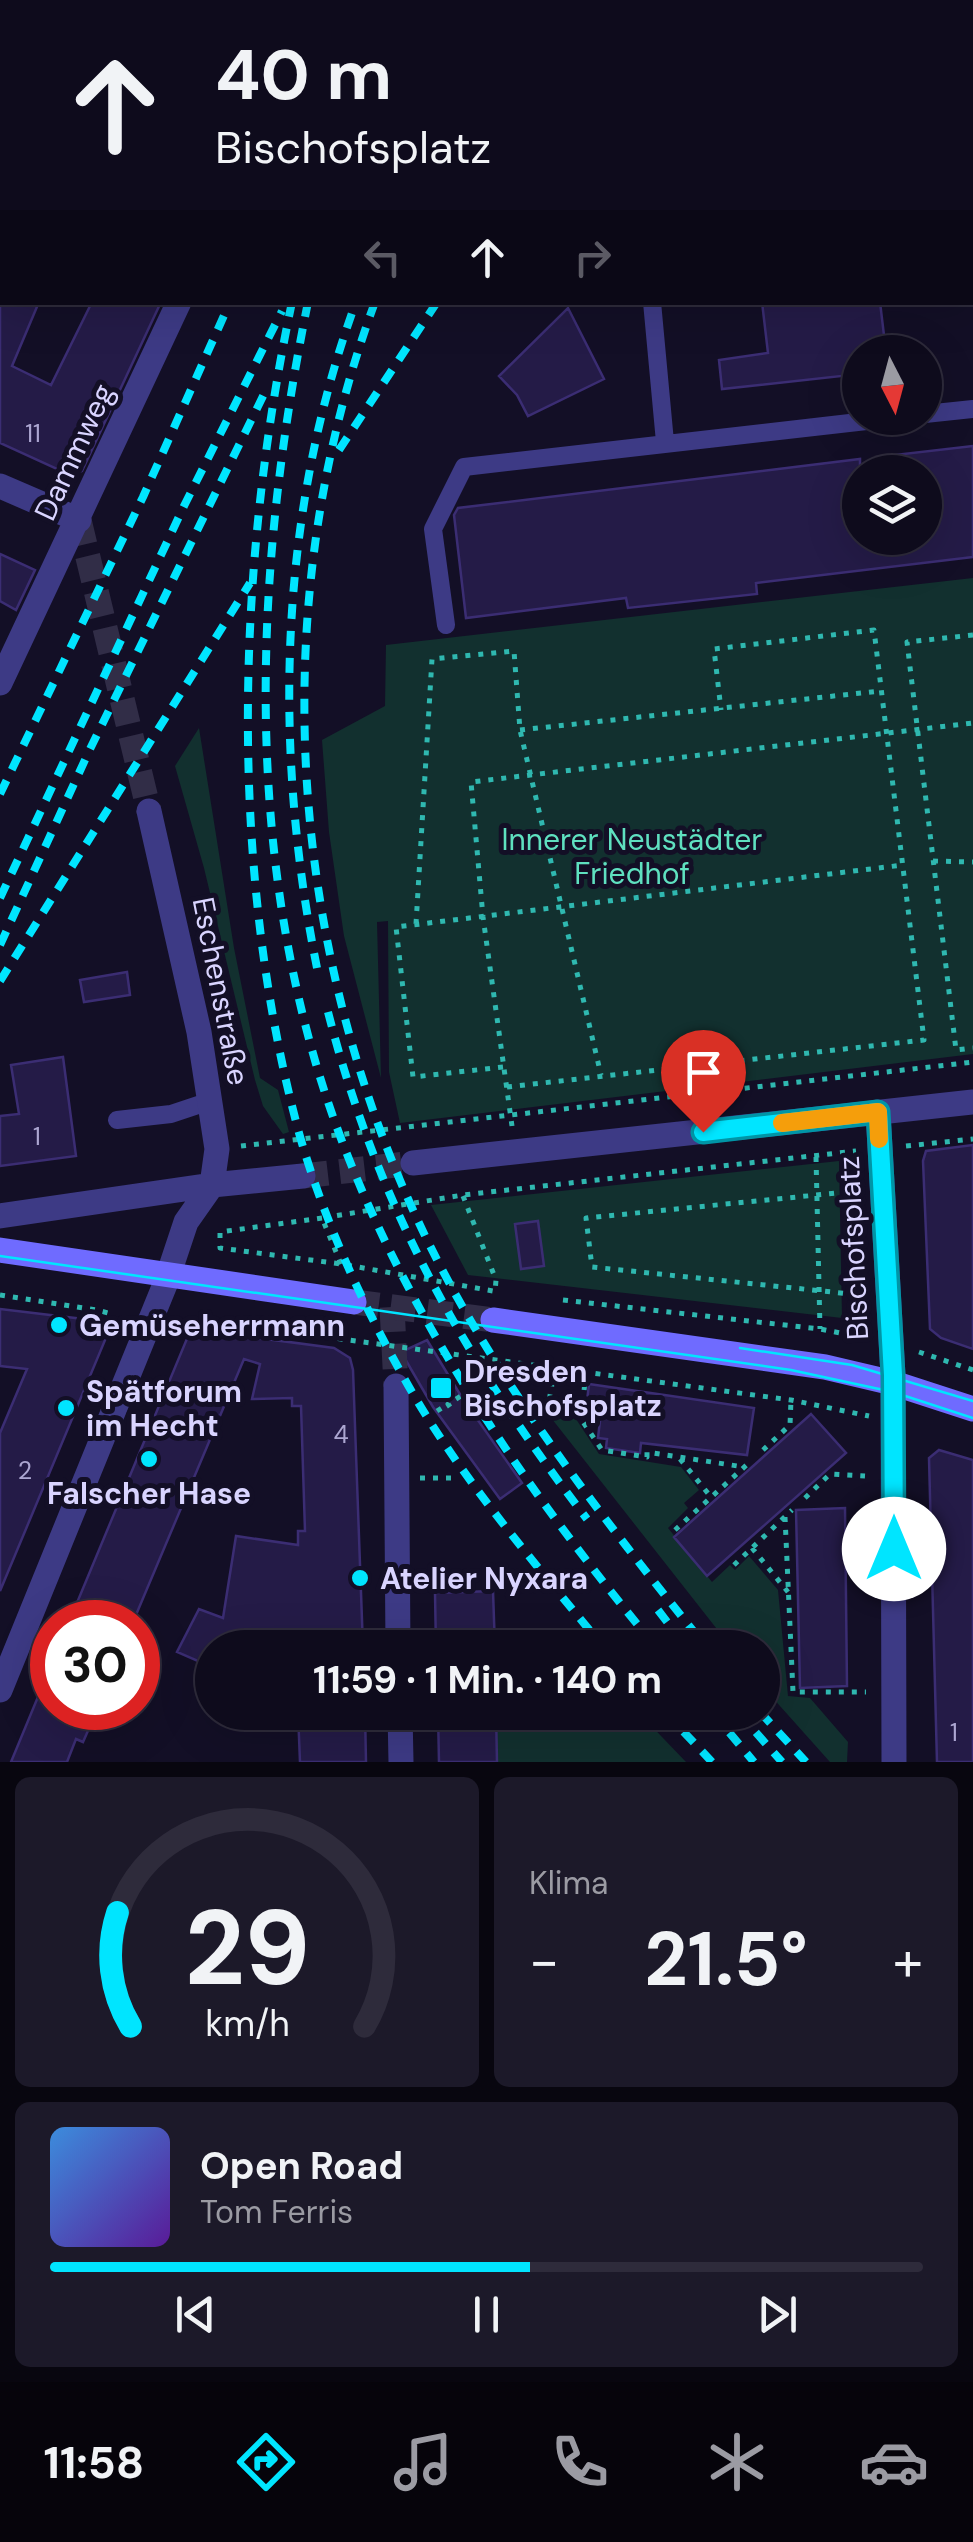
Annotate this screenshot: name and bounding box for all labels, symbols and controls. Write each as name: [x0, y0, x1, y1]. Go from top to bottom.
text: 40 m: [215, 30, 392, 121]
icon: ahead: [50, 40, 180, 170]
text: Bischofsplatz: [215, 118, 491, 177]
icon: left: [355, 230, 410, 285]
icon: ahead: [460, 230, 515, 285]
icon: right: [565, 230, 620, 285]
north arrow: [842, 335, 942, 435]
map controls: [842, 335, 942, 555]
street label: Dammweg: [25, 377, 123, 527]
house number: 11: [25, 417, 41, 450]
button: layers: [842, 455, 942, 555]
park label: Innerer Neustädter Friedhof: [502, 820, 762, 893]
street label: Eschenstraße: [184, 894, 258, 1088]
pin: [661, 1030, 746, 1133]
icon: arrive: [676, 1045, 731, 1100]
house number: 1: [33, 1120, 41, 1153]
street label: Bischofsplatz: [829, 1155, 877, 1341]
place label: Gemüseherrmann: [79, 1306, 345, 1345]
marker: Gemüseherrmann: [48, 1314, 70, 1336]
place label: Dresden Bischofsplatz: [464, 1352, 662, 1425]
place label: Spätforum im Hecht: [86, 1372, 242, 1445]
marker: Dresden Bischofsplatz: [428, 1375, 454, 1401]
marker: Spätforum im Hecht: [55, 1397, 77, 1419]
house number: 4: [333, 1418, 349, 1451]
marker: Falscher Hase: [138, 1448, 160, 1470]
house number: 2: [18, 1454, 32, 1487]
place label: Falscher Hase: [47, 1474, 251, 1513]
position arrow: [842, 1497, 946, 1601]
place label: Atelier Nyxara: [380, 1559, 588, 1598]
marker: Atelier Nyxara: [349, 1567, 371, 1589]
speed limit sign: 30: [30, 1600, 160, 1730]
text: 11:59 · 1 Min. · 140 m: [313, 1655, 662, 1705]
house number: 1: [950, 1716, 958, 1749]
text: Klima: [529, 1862, 608, 1904]
text: 29: [184, 1881, 310, 2016]
text: 21.5°: [644, 1911, 808, 2008]
text: −: [529, 1925, 559, 1997]
text: +: [893, 1925, 923, 1997]
text: km/h: [205, 2001, 289, 2047]
text: Open Road: [200, 2141, 403, 2191]
text: Tom Ferris: [200, 2191, 353, 2233]
icon: previous: [168, 2287, 223, 2342]
icon: pause: [459, 2287, 514, 2342]
icon: next: [750, 2287, 805, 2342]
icon: directions: [231, 2427, 301, 2497]
icon: music: [388, 2427, 458, 2497]
icon: phone: [545, 2427, 615, 2497]
icon: climate: [702, 2427, 772, 2497]
icon: car: [859, 2427, 929, 2497]
text: 11:58: [44, 2433, 144, 2492]

